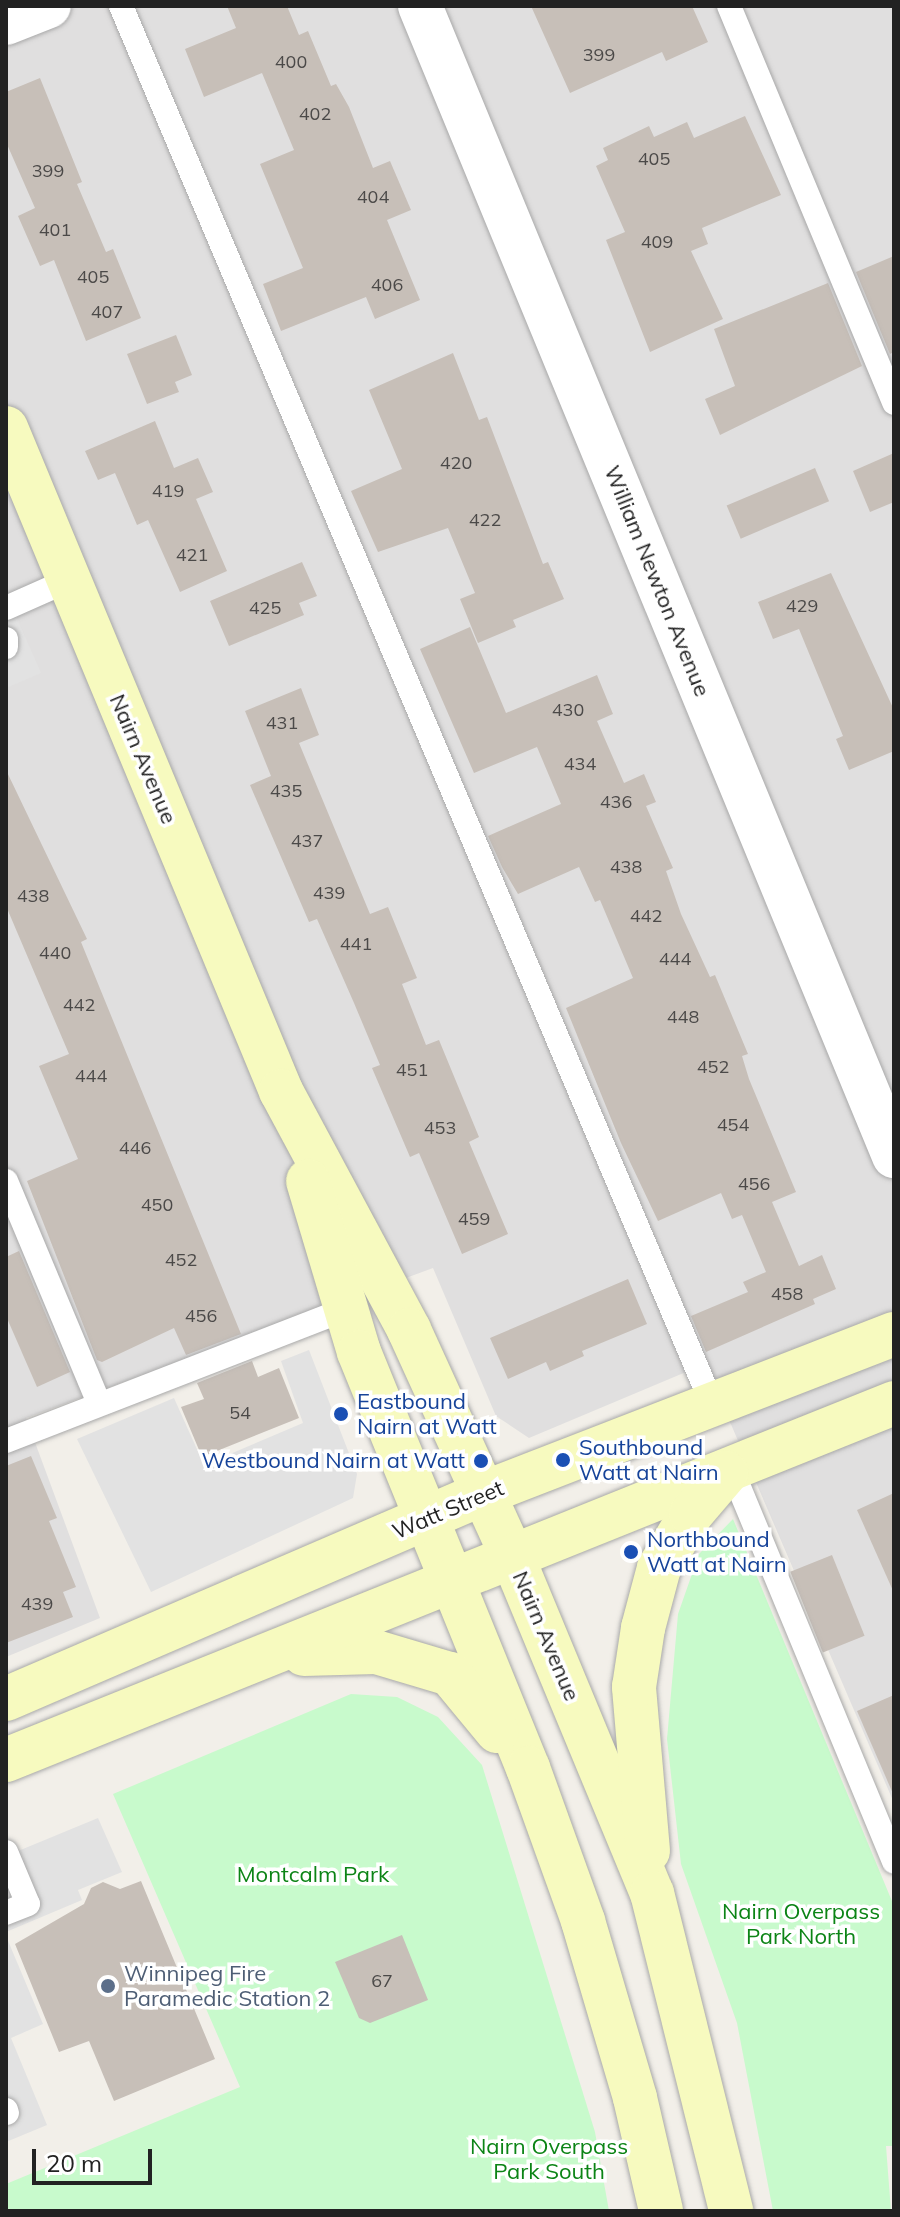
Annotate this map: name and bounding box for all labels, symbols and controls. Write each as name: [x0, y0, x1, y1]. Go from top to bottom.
house number: 399: [583, 44, 615, 66]
house number: 400: [275, 51, 307, 73]
house number: 402: [299, 103, 331, 125]
house number: 405: [638, 148, 670, 170]
house number: 399: [32, 160, 64, 182]
house number: 404: [357, 186, 389, 208]
house number: 401: [39, 219, 71, 241]
house number: 409: [641, 231, 673, 253]
house number: 405: [77, 266, 109, 288]
house number: 406: [371, 274, 403, 296]
house number: 407: [91, 301, 123, 323]
house number: 420: [440, 452, 472, 474]
street label: William Newton Avenue: [599, 462, 715, 700]
house number: 419: [152, 480, 184, 502]
house number: 422: [469, 509, 501, 531]
house number: 421: [176, 544, 208, 566]
house number: 429: [786, 595, 818, 617]
house number: 425: [249, 597, 281, 619]
street label: Nairn Avenue: [104, 690, 182, 828]
house number: 430: [552, 699, 584, 721]
house number: 431: [266, 712, 298, 734]
house number: 434: [564, 753, 596, 775]
house number: 435: [270, 780, 302, 802]
house number: 436: [600, 791, 632, 813]
house number: 437: [291, 830, 323, 852]
house number: 438: [610, 856, 642, 878]
house number: 439: [313, 882, 345, 904]
house number: 438: [17, 885, 49, 907]
house number: 442: [630, 905, 662, 927]
house number: 441: [340, 933, 372, 955]
house number: 440: [39, 942, 71, 964]
house number: 444: [659, 948, 691, 970]
house number: 442: [63, 994, 95, 1016]
house number: 448: [667, 1006, 699, 1028]
house number: 452: [697, 1056, 729, 1078]
house number: 451: [396, 1059, 428, 1081]
house number: 444: [75, 1065, 107, 1087]
house number: 454: [717, 1114, 749, 1136]
house number: 453: [424, 1117, 456, 1139]
house number: 446: [119, 1137, 151, 1159]
house number: 456: [738, 1173, 770, 1195]
house number: 450: [141, 1194, 173, 1216]
house number: 459: [458, 1208, 490, 1230]
house number: 452: [165, 1249, 197, 1271]
house number: 458: [771, 1283, 803, 1305]
house number: 456: [185, 1305, 217, 1327]
place label: Eastbound Nairn at Watt: [357, 1388, 497, 1440]
house number: 54: [229, 1402, 251, 1424]
marker: Eastbound Nairn at Watt: [332, 1405, 350, 1423]
place label: Southbound Watt at Nairn: [579, 1434, 719, 1486]
place label: Westbound Nairn at Watt: [201, 1448, 465, 1474]
marker: Southbound Watt at Nairn: [554, 1451, 572, 1469]
marker: Westbound Nairn at Watt: [472, 1452, 490, 1470]
street label: Watt Street: [388, 1475, 508, 1545]
place label: Northbound Watt at Nairn: [647, 1526, 787, 1578]
marker: Northbound Watt at Nairn: [622, 1543, 640, 1561]
street label: Nairn Avenue: [507, 1567, 585, 1705]
house number: 439: [21, 1593, 53, 1615]
park label: Montcalm Park: [237, 1862, 389, 1888]
park label: Nairn Overpass Park North: [722, 1898, 880, 1950]
place label: Winnipeg Fire Paramedic Station 2: [124, 1960, 330, 2012]
house number: 67: [371, 1970, 393, 1992]
marker: Winnipeg Fire Paramedic Station 2: [99, 1977, 117, 1995]
scale bar: [36, 2133, 156, 2183]
park label: Nairn Overpass Park South: [470, 2133, 628, 2184]
text: 20 m: [46, 2148, 102, 2178]

